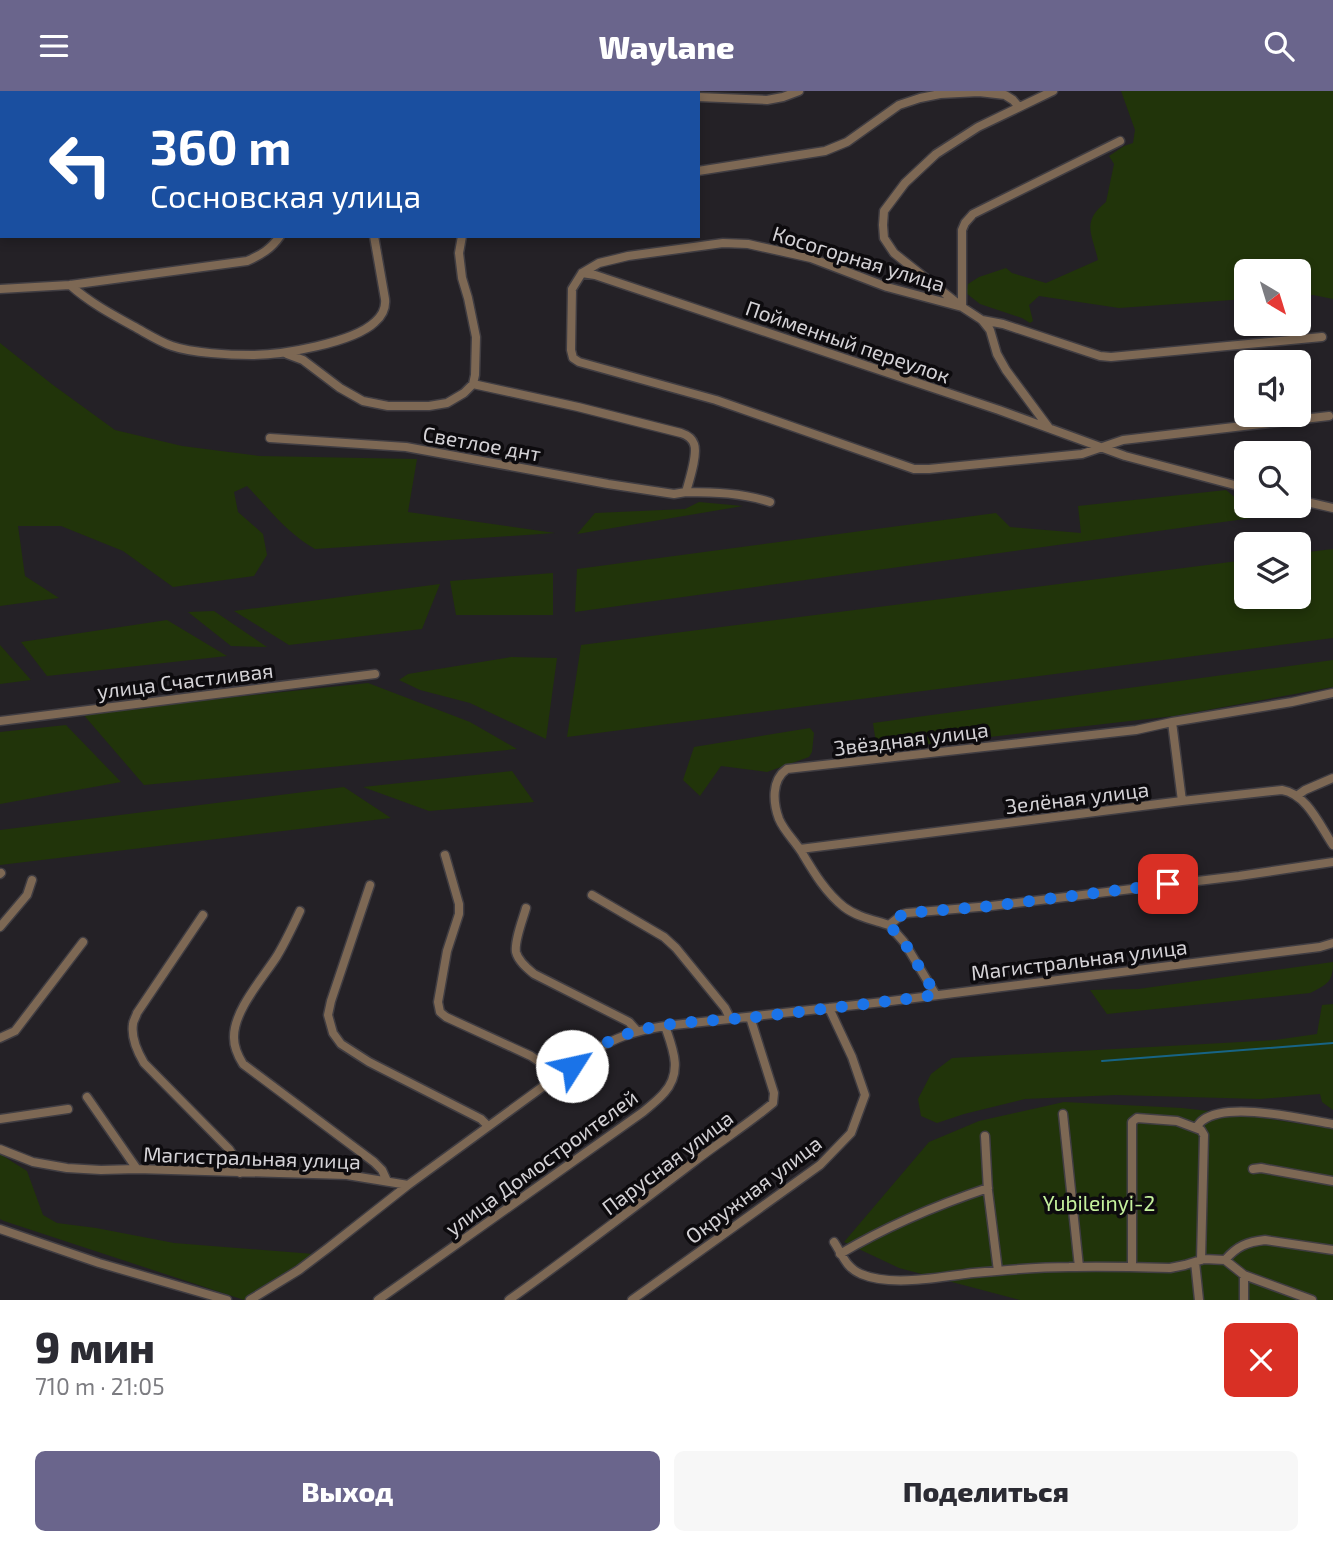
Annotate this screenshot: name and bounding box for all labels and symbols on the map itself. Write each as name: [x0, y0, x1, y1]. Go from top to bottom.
street label: Косогорная улица: [770, 220, 948, 297]
north arrow: [1234, 259, 1311, 336]
street label: Пойменный переулок: [742, 294, 953, 389]
street label: Светлое днт: [421, 420, 543, 466]
street label: улица Счастливая: [96, 657, 275, 704]
street label: Звёздная улица: [832, 716, 990, 761]
street label: Зелёная улица: [1004, 776, 1150, 819]
pin: [1138, 854, 1198, 914]
street label: Магистральная улица: [969, 933, 1189, 986]
position arrow: [535, 1029, 609, 1103]
street label: улица Домостроителей: [440, 1084, 643, 1241]
street label: Парусная улица: [596, 1105, 738, 1220]
street label: Окружная улица: [680, 1130, 827, 1249]
street label: Магистральная улица: [143, 1141, 361, 1174]
park label: Yubileinyi-2: [1043, 1190, 1155, 1215]

